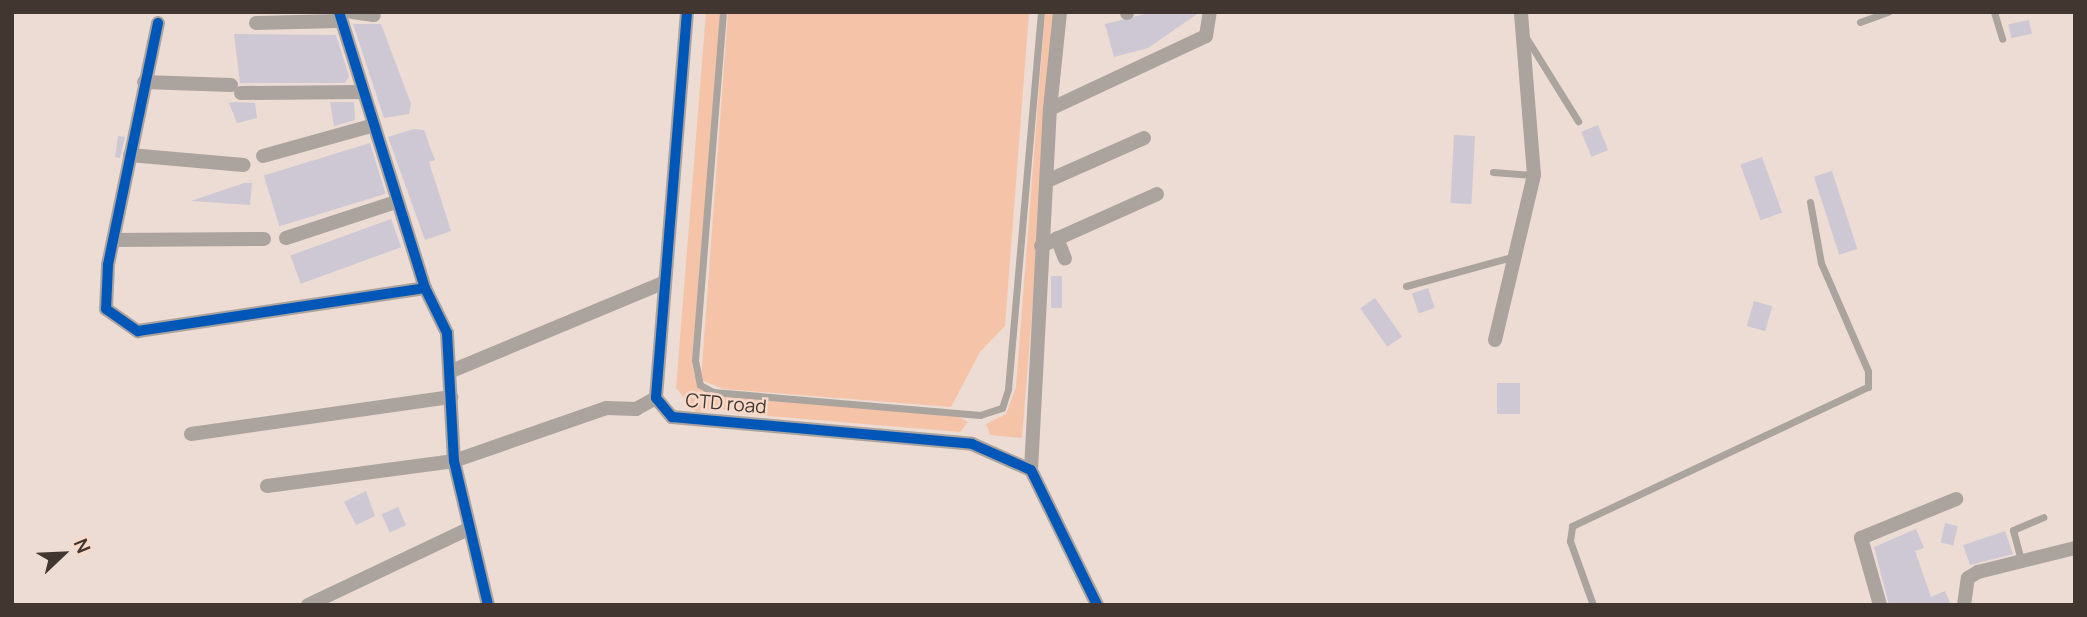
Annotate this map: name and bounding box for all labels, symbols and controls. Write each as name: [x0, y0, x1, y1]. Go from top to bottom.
street label: CTD road: [685, 389, 767, 419]
north arrow: [28, 519, 98, 589]
text: N: [68, 534, 97, 557]

